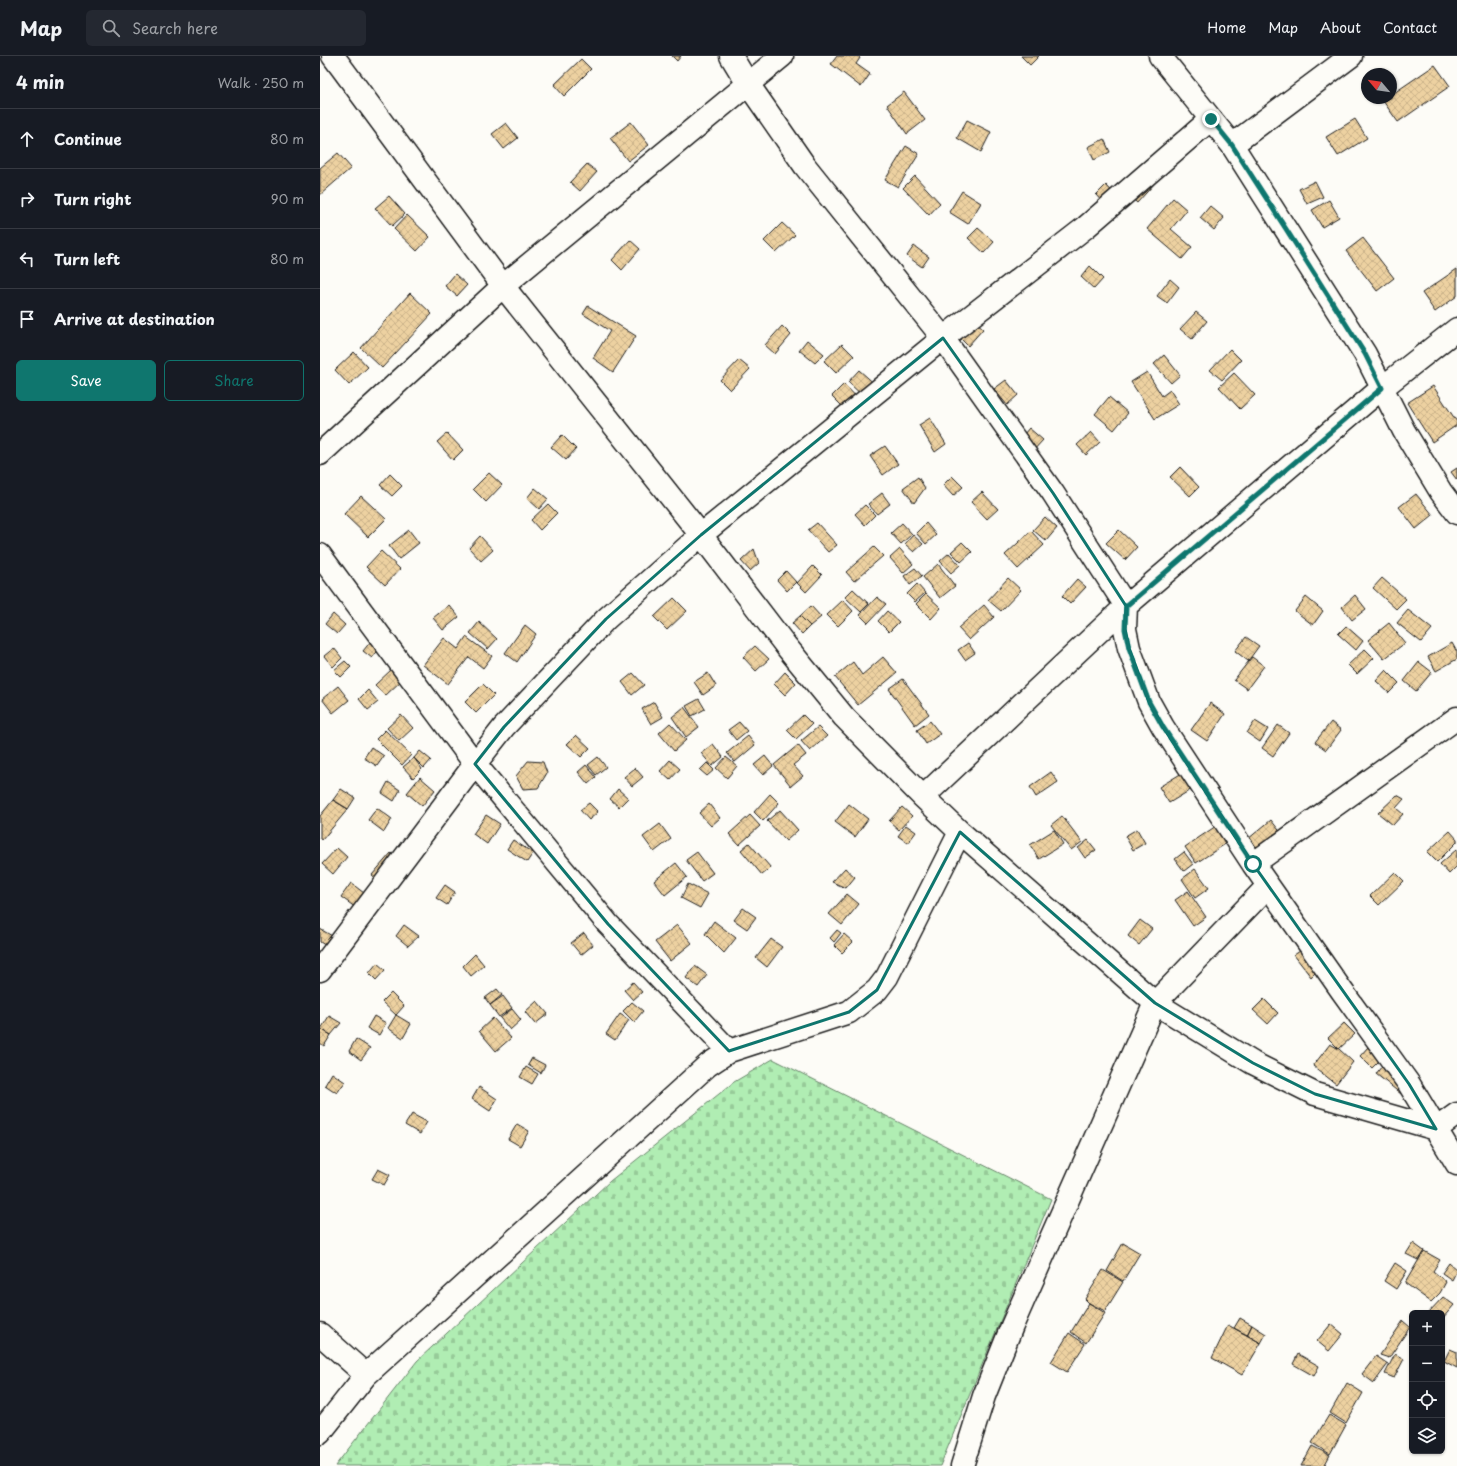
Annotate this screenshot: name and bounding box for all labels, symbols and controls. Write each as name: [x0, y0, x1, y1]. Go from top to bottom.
search box: [86, 10, 366, 46]
text: Map: [20, 14, 62, 42]
text: Search here: [132, 16, 218, 39]
icon: search: [100, 17, 122, 39]
text: Home: [1207, 17, 1246, 38]
text: Map: [1268, 17, 1298, 38]
text: About: [1320, 17, 1361, 38]
text: Contact: [1383, 17, 1437, 38]
north arrow: [1361, 68, 1397, 104]
text: 4 min: [16, 69, 64, 95]
text: Walk · 250 m: [218, 73, 304, 92]
route end: [1202, 110, 1220, 128]
text: Continue: [54, 127, 122, 150]
icon: ahead: [16, 128, 38, 150]
text: 80 m: [270, 129, 304, 148]
text: Turn right: [54, 187, 131, 210]
icon: right: [16, 188, 38, 210]
text: 90 m: [271, 189, 304, 208]
text: Turn left: [54, 247, 120, 270]
icon: left: [16, 248, 38, 270]
text: 80 m: [270, 249, 304, 268]
text: Arrive at destination: [54, 307, 215, 330]
icon: arrive: [16, 308, 38, 330]
button: Save: [16, 360, 156, 401]
button: Share: [164, 360, 304, 401]
route start: [1244, 855, 1262, 873]
map controls: [1409, 1310, 1445, 1454]
button: +: [1409, 1310, 1445, 1346]
button: −: [1409, 1346, 1445, 1382]
button: locate: [1409, 1382, 1445, 1418]
button: layers: [1409, 1418, 1445, 1454]

